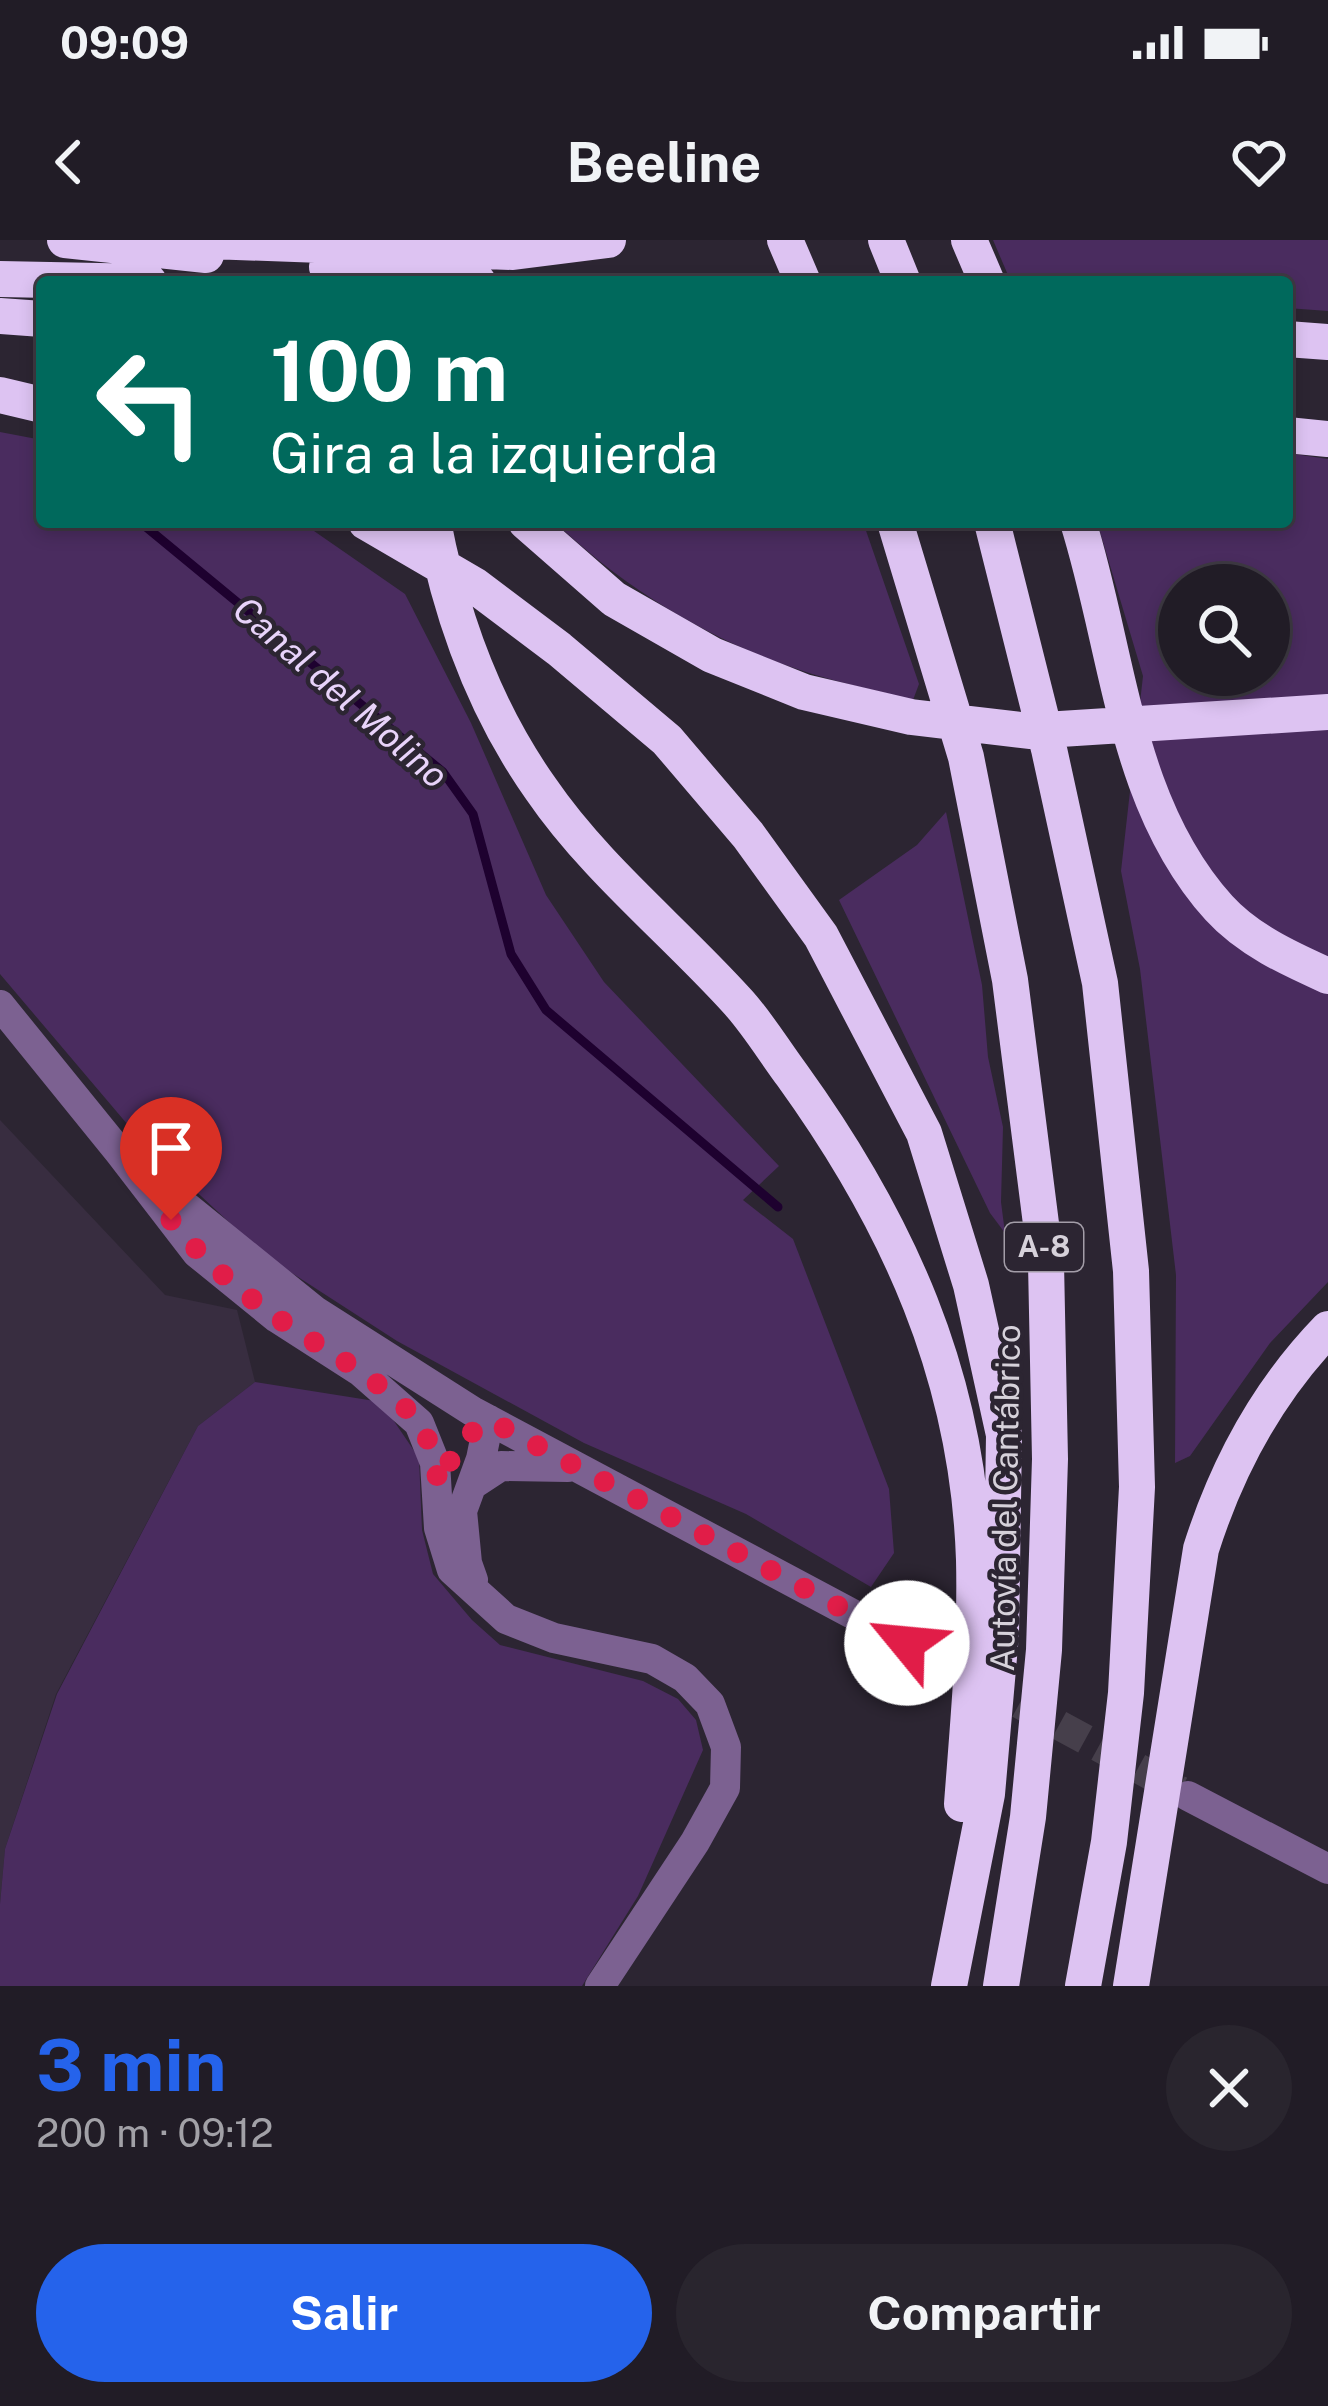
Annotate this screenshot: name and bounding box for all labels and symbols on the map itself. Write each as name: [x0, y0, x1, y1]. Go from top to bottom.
water label: Canal del Molino: [225, 588, 457, 796]
pin: [120, 1097, 222, 1220]
road number: A-8: [1005, 1223, 1083, 1271]
street label: Autovía del Cantábrico: [983, 1324, 1027, 1672]
position arrow: [844, 1580, 970, 1706]

